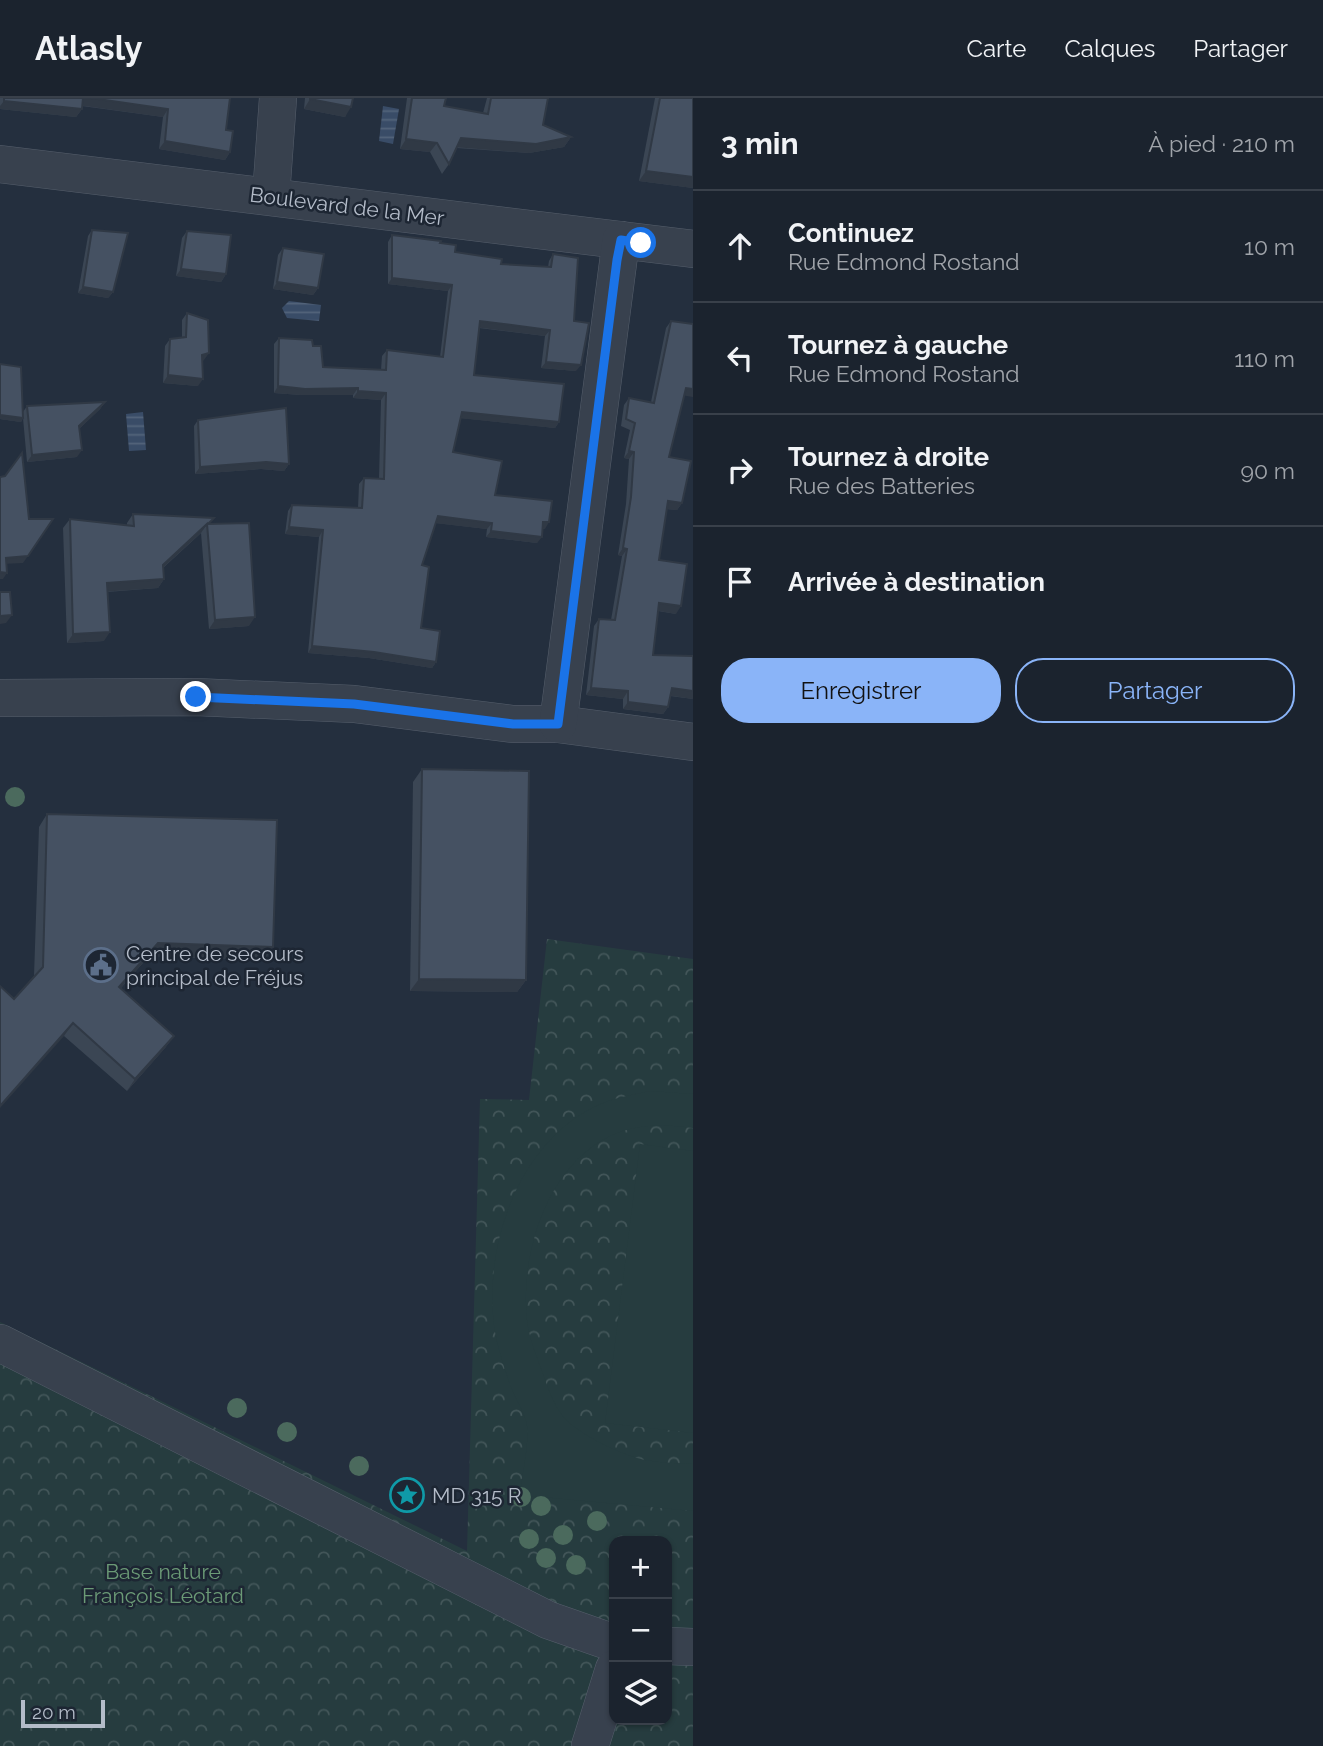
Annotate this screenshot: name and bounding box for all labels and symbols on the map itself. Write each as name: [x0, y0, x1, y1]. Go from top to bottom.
street label: Boulevard de la Mer: [248, 182, 446, 230]
route start: [625, 227, 656, 258]
route end: [180, 681, 211, 712]
place label: Centre de secours principal de Fréjus: [126, 941, 304, 990]
public building icon: Centre de secours principal de Fréjus: [82, 946, 120, 984]
place icon: MD 315 R: [388, 1476, 426, 1514]
place label: MD 315 R: [432, 1483, 522, 1508]
park label: Base nature François Léotard: [82, 1559, 244, 1608]
scale bar: [21, 1697, 105, 1729]

